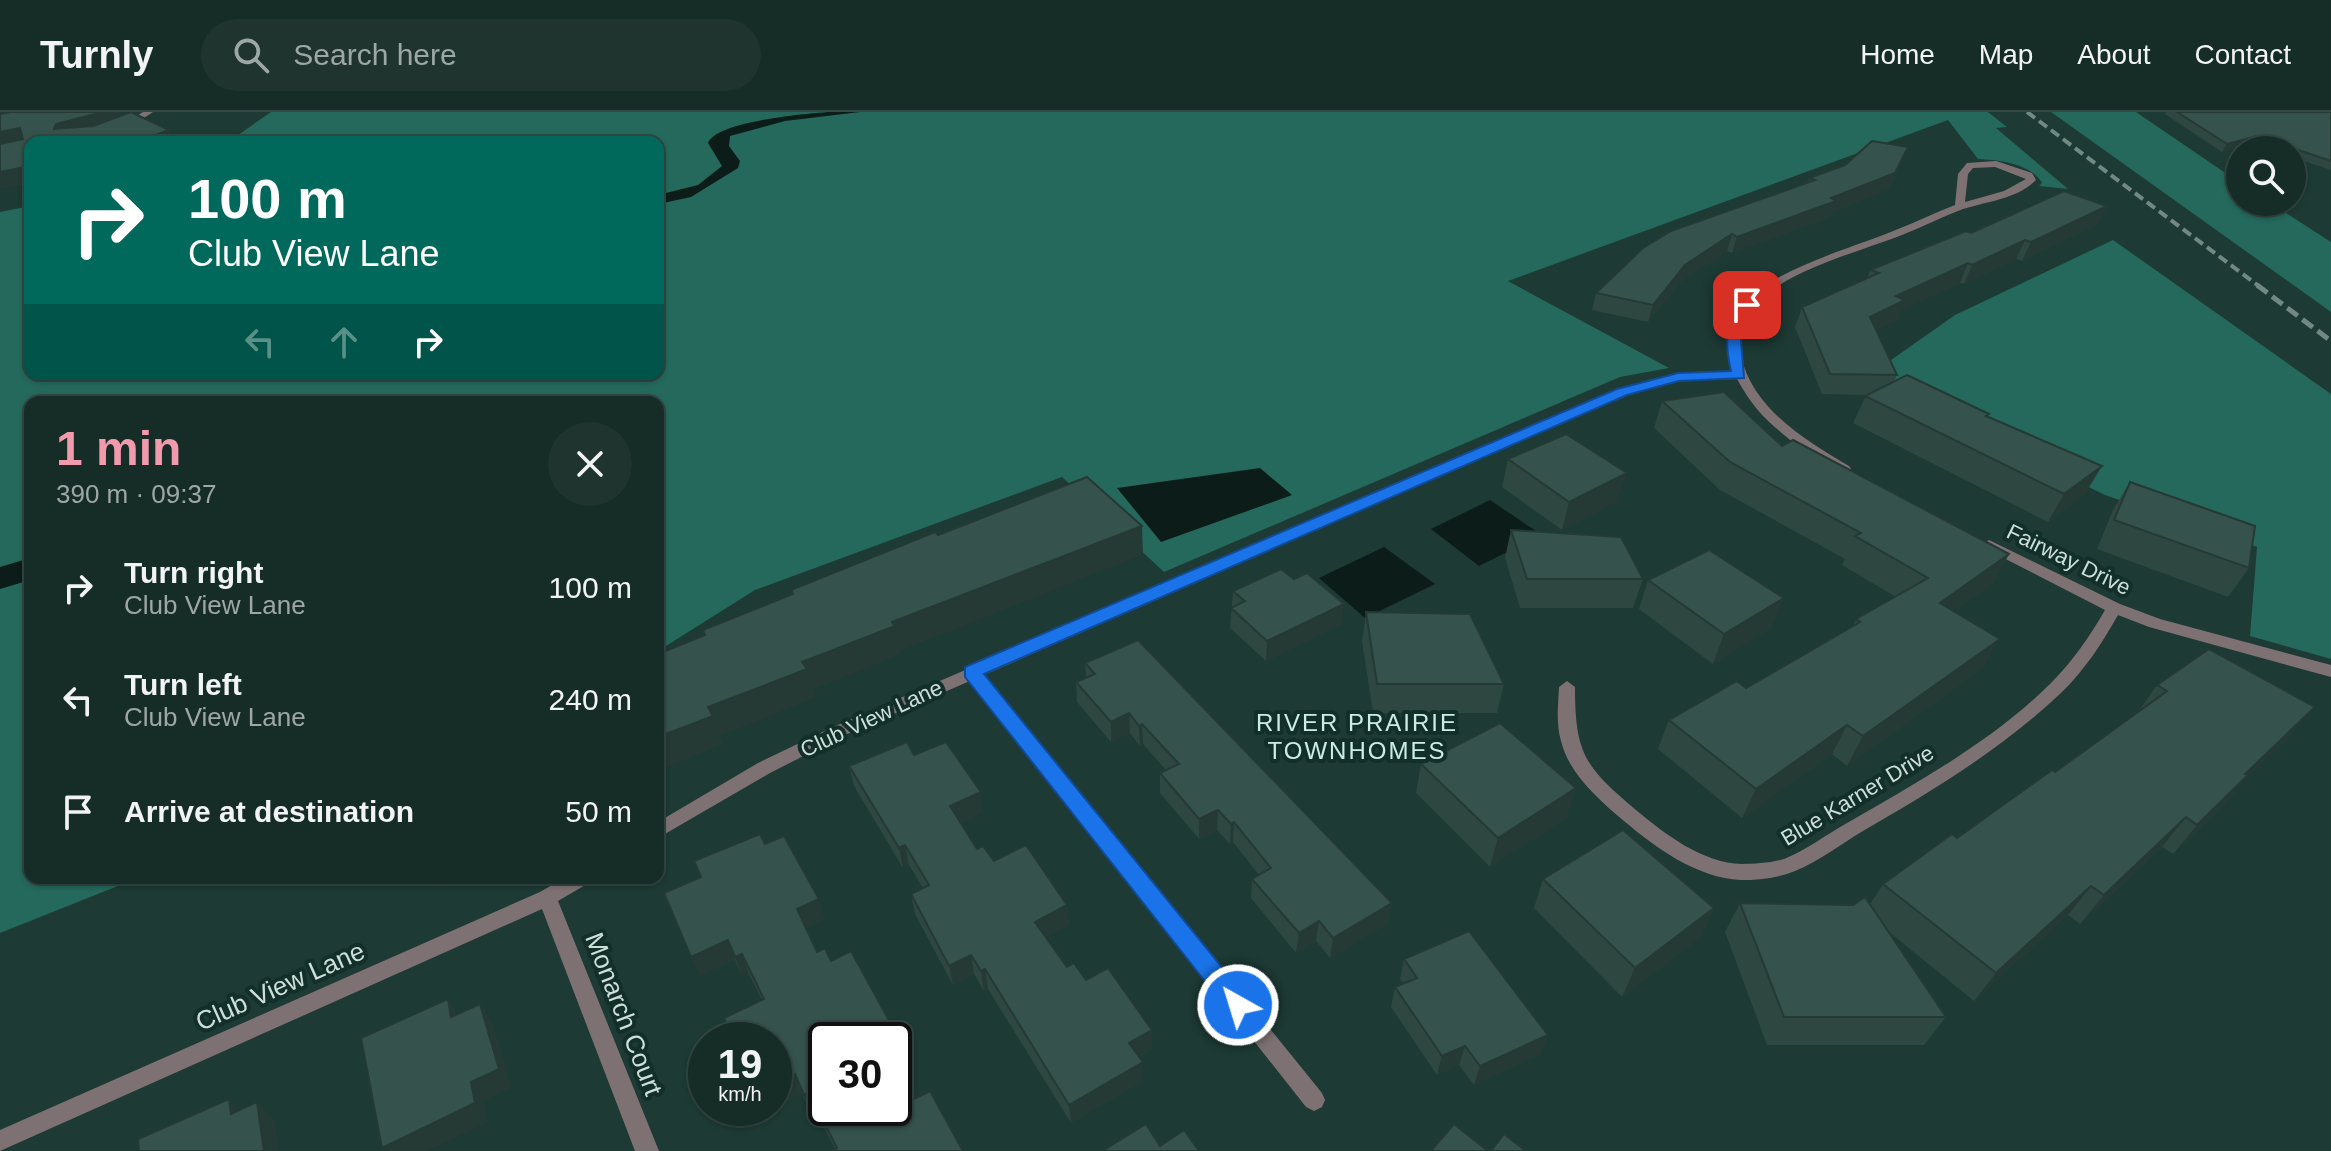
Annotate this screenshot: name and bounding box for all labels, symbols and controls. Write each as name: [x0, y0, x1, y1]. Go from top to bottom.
search box: [201, 19, 761, 91]
icon: search: [229, 33, 273, 77]
text: Turnly: [40, 34, 153, 76]
text: Search here: [293, 38, 457, 71]
text: Home: [1860, 39, 1935, 70]
text: Map: [1979, 39, 2033, 70]
text: About: [2077, 39, 2151, 70]
text: Contact: [2195, 39, 2291, 70]
map controls: [2226, 136, 2306, 216]
button: search: [2226, 136, 2306, 216]
text: 100 m: [188, 167, 347, 230]
icon: right: [56, 168, 160, 272]
text: Club View Lane: [188, 233, 440, 274]
pin: [1713, 271, 1781, 339]
icon: arrive: [1725, 283, 1769, 327]
icon: left: [238, 320, 282, 364]
icon: ahead: [322, 320, 366, 364]
icon: right: [406, 320, 450, 364]
text: 1 min: [56, 422, 181, 475]
button: close: [548, 422, 632, 506]
text: 390 m · 09:37: [56, 479, 216, 509]
street label: Fairway Drive: [2003, 519, 2135, 600]
text: Turn right: [124, 556, 263, 589]
icon: right: [56, 566, 100, 610]
text: 100 m: [549, 571, 632, 604]
text: Club View Lane: [124, 590, 306, 620]
text: Turn left: [124, 668, 242, 701]
street label: Club View Lane: [796, 675, 946, 762]
icon: left: [56, 678, 100, 722]
text: 240 m: [549, 683, 632, 716]
text: Club View Lane: [124, 702, 306, 732]
district label: RIVER PRAIRIE TOWNHOMES: [1256, 709, 1458, 764]
street label: Blue Karner Drive: [1776, 740, 1938, 851]
icon: arrive: [56, 790, 100, 834]
text: Arrive at destination: [124, 795, 414, 828]
text: 50 m: [565, 795, 632, 828]
street label: Monarch Court: [579, 928, 669, 1100]
street label: Club View Lane: [191, 935, 369, 1037]
position arrow: [1196, 963, 1280, 1047]
speed limit sign: 30: [808, 1022, 912, 1126]
text: 19: [718, 1042, 762, 1086]
text: km/h: [718, 1083, 762, 1105]

